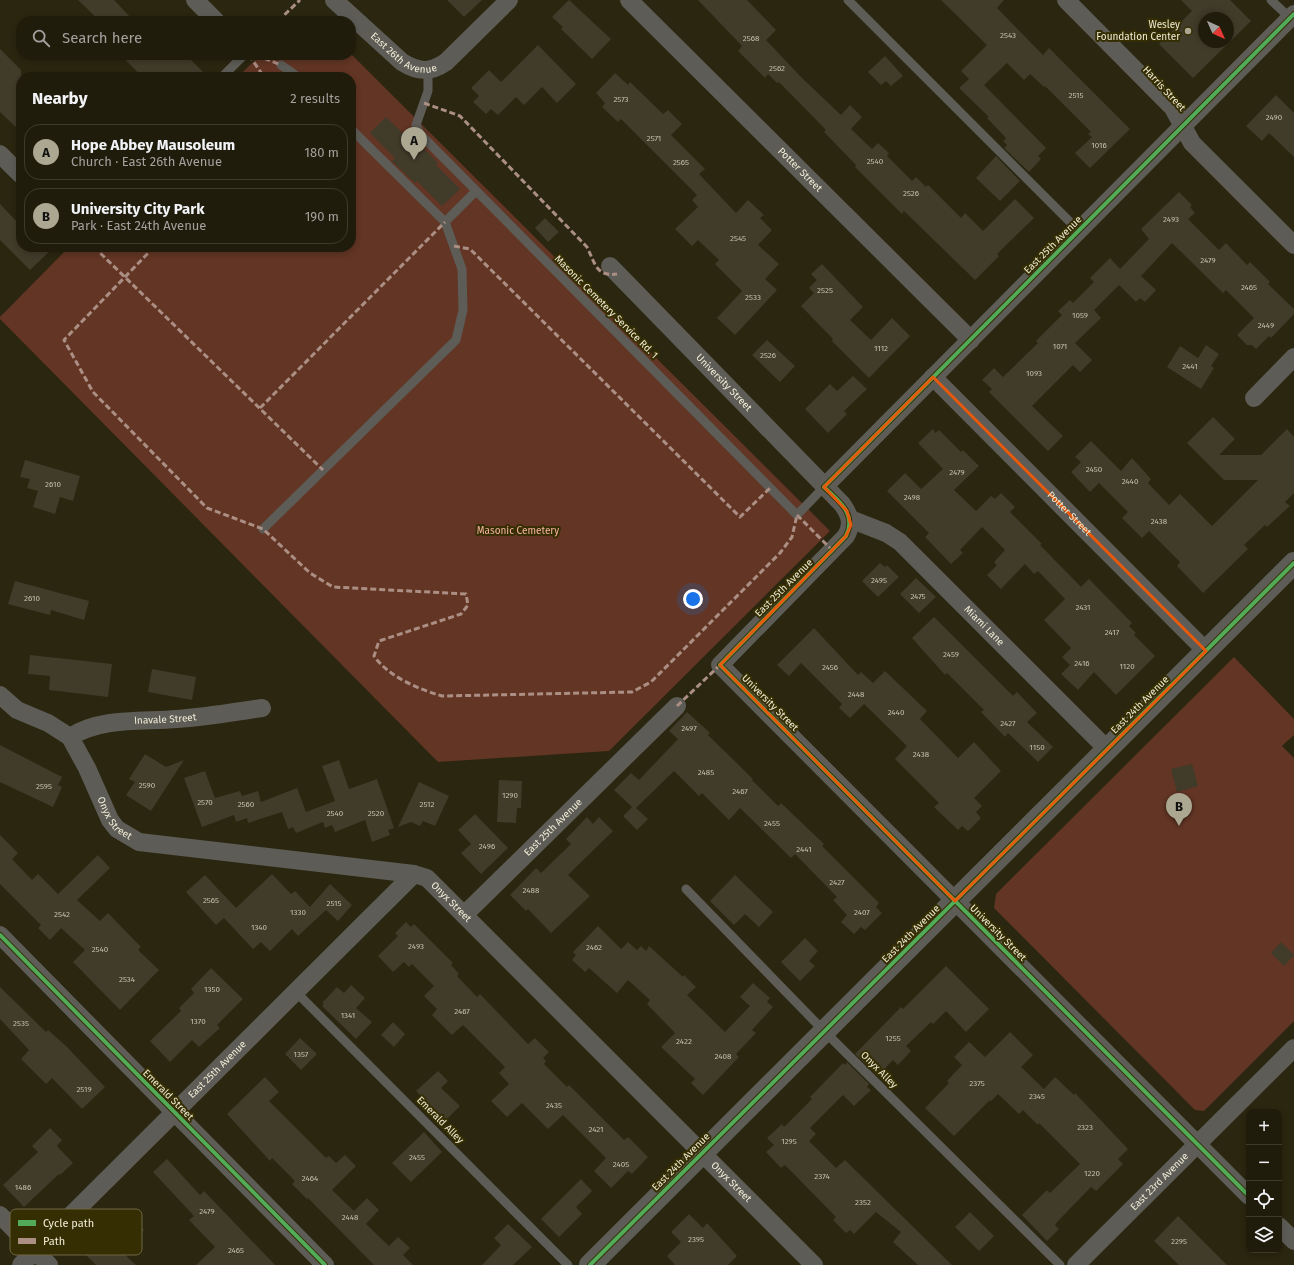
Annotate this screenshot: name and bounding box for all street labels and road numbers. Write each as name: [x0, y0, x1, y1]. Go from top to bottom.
street label: East 26th Avenue: [368, 30, 439, 76]
street label: Harris Street: [1140, 64, 1188, 114]
street label: Potter Street: [775, 145, 825, 195]
street label: East 25th Avenue: [1022, 214, 1084, 276]
street label: Masonic Cemetery Service Rd. 1: [552, 253, 660, 361]
street label: University Street: [693, 352, 755, 414]
street label: Potter Street: [1045, 489, 1094, 539]
street label: East 25th Avenue: [753, 557, 815, 619]
street label: Miami Lane: [961, 603, 1007, 649]
street label: University Street: [739, 672, 801, 734]
street label: East 24th Avenue: [1109, 674, 1171, 736]
street label: Inavale Street: [134, 711, 197, 727]
street label: Onyx Street: [95, 795, 134, 843]
street label: East 25th Avenue: [522, 796, 585, 859]
street label: Onyx Street: [428, 879, 474, 925]
street label: University Street: [967, 902, 1029, 964]
street label: East 24th Avenue: [880, 903, 942, 965]
street label: East 25th Avenue: [186, 1038, 249, 1101]
street label: Onyx Alley: [858, 1049, 900, 1091]
street label: Emerald Street: [140, 1067, 196, 1123]
street label: Emerald Alley: [414, 1094, 466, 1146]
street label: East 24th Avenue: [650, 1131, 712, 1193]
street label: East 23rd Avenue: [1128, 1150, 1191, 1213]
street label: Onyx Street: [708, 1159, 754, 1205]

